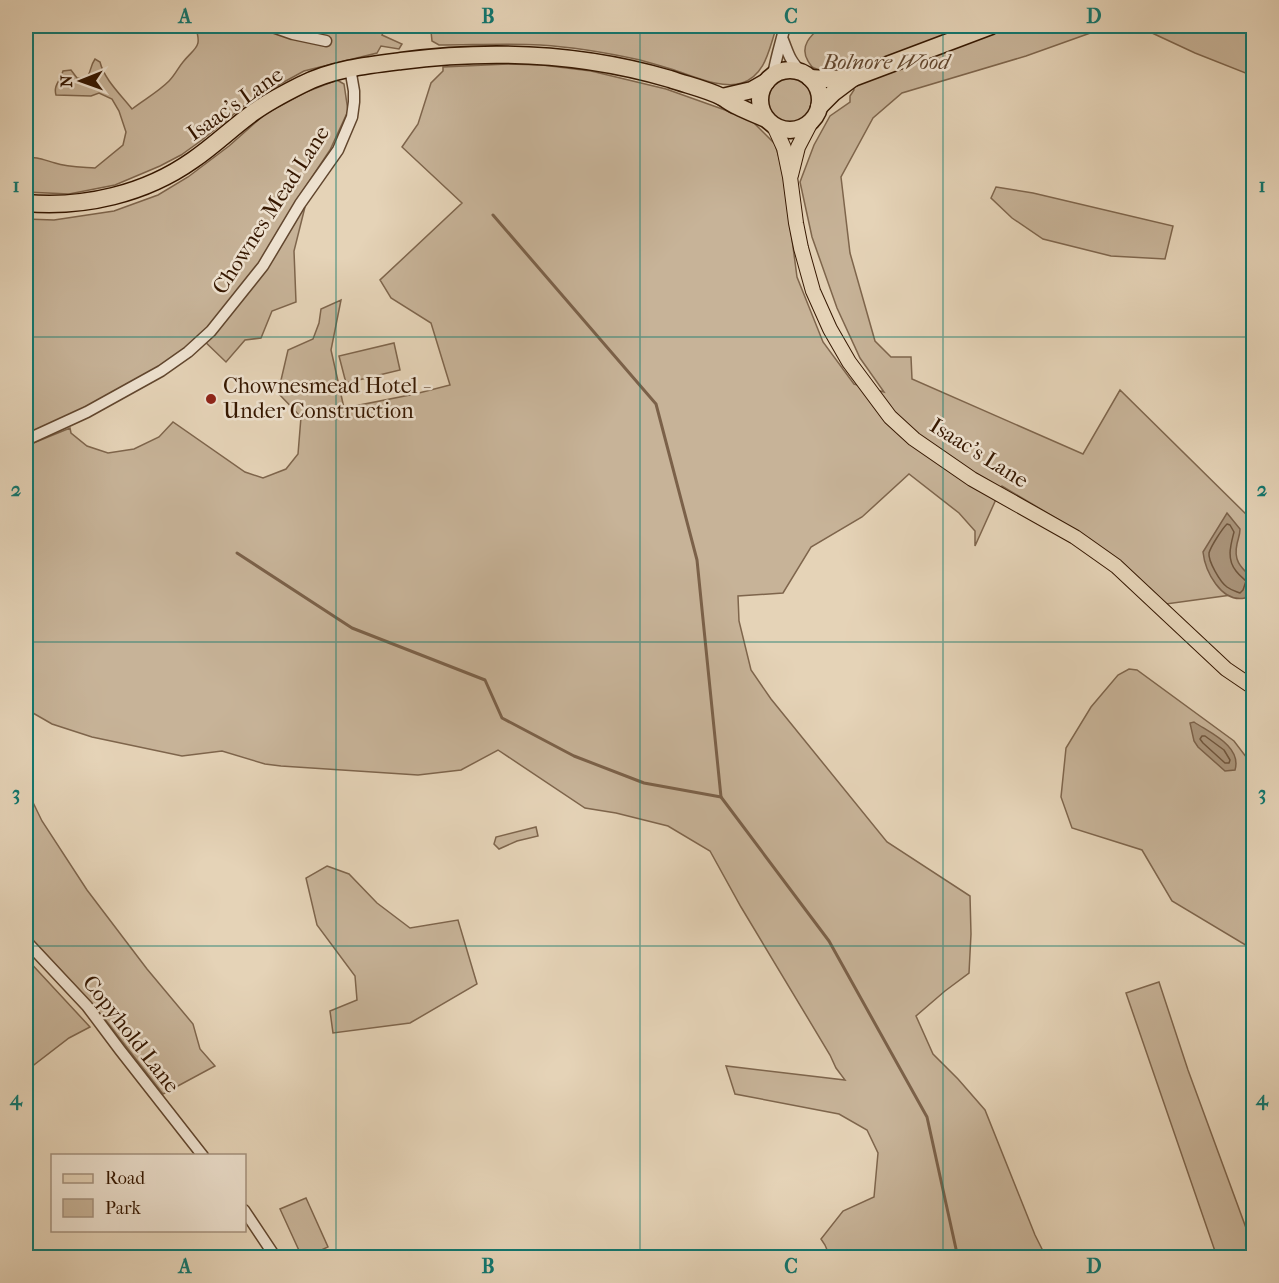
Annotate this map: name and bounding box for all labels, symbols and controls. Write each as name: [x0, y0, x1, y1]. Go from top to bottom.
text: A: [177, 5, 193, 28]
text: B: [481, 5, 495, 28]
text: C: [784, 5, 798, 28]
text: D: [1086, 5, 1102, 28]
park label: Bolnore Wood: [822, 49, 952, 75]
north arrow: [51, 51, 111, 111]
street label: Isaac's Lane: [182, 61, 288, 147]
text: N: [57, 74, 76, 87]
street label: Chownes Mead Lane: [207, 121, 335, 299]
text: 1: [12, 174, 20, 197]
text: 1: [1258, 174, 1266, 197]
place label: Chownesmead Hotel - Under Construction: [223, 373, 431, 424]
marker: Chownesmead Hotel - Under Construction: [204, 392, 218, 406]
street label: Isaac's Lane: [925, 413, 1033, 494]
text: 2: [11, 478, 21, 501]
text: 2: [1257, 478, 1267, 501]
text: 3: [12, 782, 20, 805]
text: 3: [1258, 782, 1266, 805]
street label: Copyhold Lane: [77, 970, 185, 1098]
text: 4: [9, 1087, 23, 1111]
text: 4: [1255, 1087, 1269, 1111]
legend: [51, 1154, 246, 1232]
text: Road: [105, 1168, 145, 1189]
text: Park: [105, 1198, 142, 1219]
text: A: [177, 1255, 193, 1278]
text: B: [481, 1255, 495, 1278]
text: C: [784, 1255, 798, 1278]
text: D: [1086, 1255, 1102, 1278]

